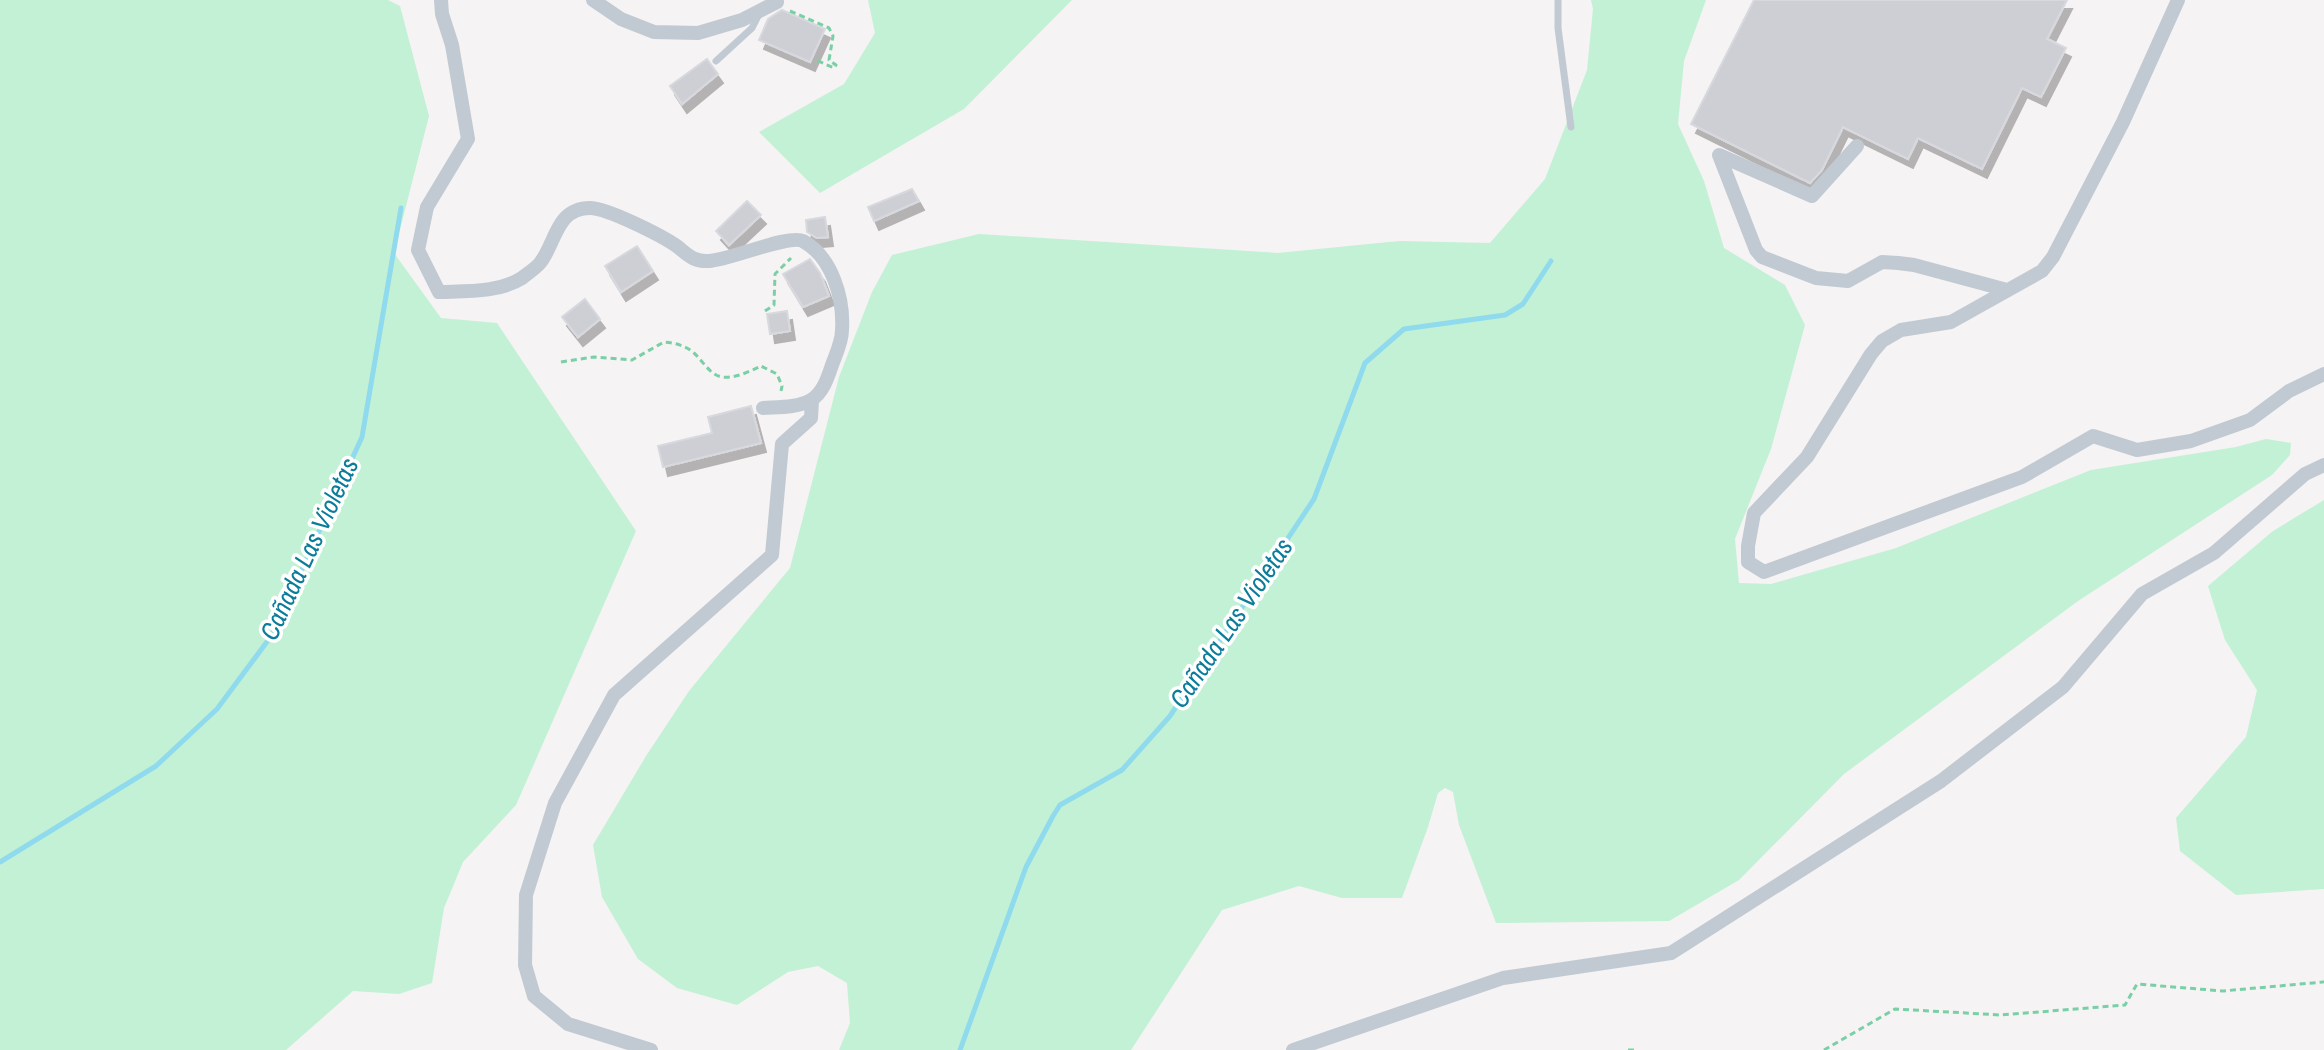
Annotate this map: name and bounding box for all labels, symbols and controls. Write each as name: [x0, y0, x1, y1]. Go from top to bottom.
water label: Cañada Las Violetas: [251, 452, 366, 646]
water label: Cañada Las Violetas: [1161, 531, 1300, 714]

